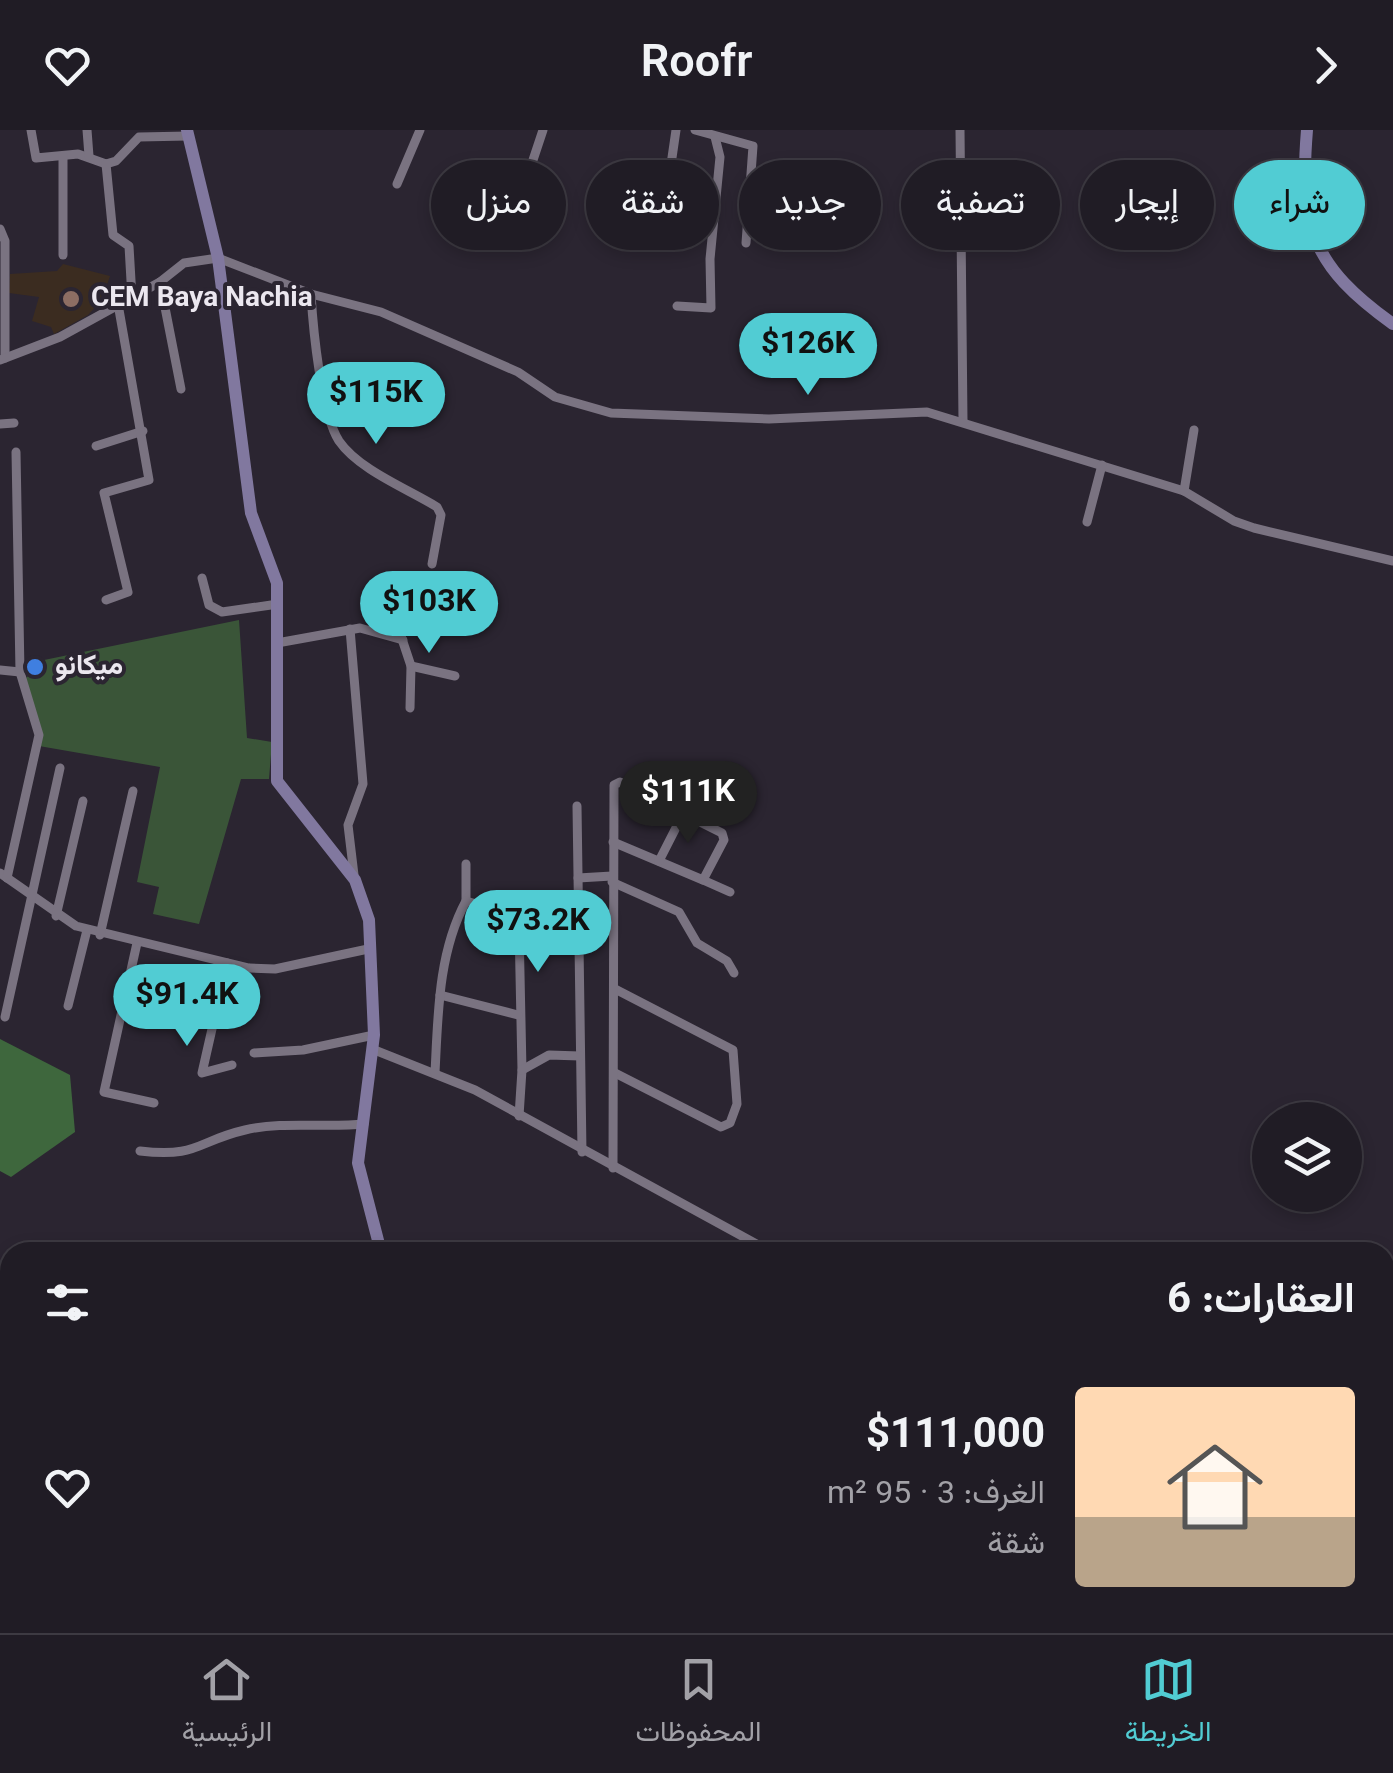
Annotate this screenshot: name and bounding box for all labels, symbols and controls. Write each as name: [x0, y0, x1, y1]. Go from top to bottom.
text: Roofr: [641, 30, 752, 100]
icon: heart: [40, 38, 95, 93]
icon: forward: [1298, 38, 1353, 93]
chip: منزل: [431, 160, 566, 250]
chip: شقة: [586, 160, 719, 250]
chip: جديد: [739, 160, 881, 250]
chip: تصفية: [901, 160, 1060, 250]
chip: إيجار: [1080, 160, 1214, 250]
chip: شراء: [1234, 160, 1365, 250]
place label: CEM Baya Nachia: [91, 277, 313, 321]
marker: CEM Baya Nachia: [60, 288, 82, 310]
pin: $126K: [738, 313, 878, 398]
text: $126K: [761, 320, 855, 370]
pin: $115K: [306, 362, 446, 447]
text: $115K: [329, 369, 423, 419]
pin: $103K: [359, 571, 499, 656]
text: $103K: [382, 578, 476, 628]
place label: ميكانو: [55, 645, 123, 689]
marker: ميكانو: [24, 656, 46, 678]
pin: $111K: [618, 761, 758, 846]
text: $111K: [641, 768, 735, 818]
pin: $73.2K: [457, 890, 619, 975]
text: $73.2K: [486, 897, 590, 947]
pin: $91.4K: [106, 964, 268, 1049]
text: $91.4K: [135, 971, 239, 1021]
map controls: [1252, 1102, 1362, 1212]
button: layers: [1252, 1102, 1362, 1212]
text: العقارات: 6: [1167, 1269, 1355, 1335]
icon: filters: [40, 1275, 95, 1330]
text: $111,000: [866, 1404, 1045, 1470]
icon: home: [1155, 1427, 1275, 1547]
icon: heart: [40, 1460, 95, 1515]
text: الغرف: 3 · 95 m²: [827, 1470, 1045, 1520]
text: شقة: [987, 1520, 1045, 1570]
tab: الرئيسية: [182, 1652, 272, 1756]
tab: المحفوظات: [635, 1652, 762, 1756]
tab: الخريطة: [1125, 1652, 1211, 1756]

